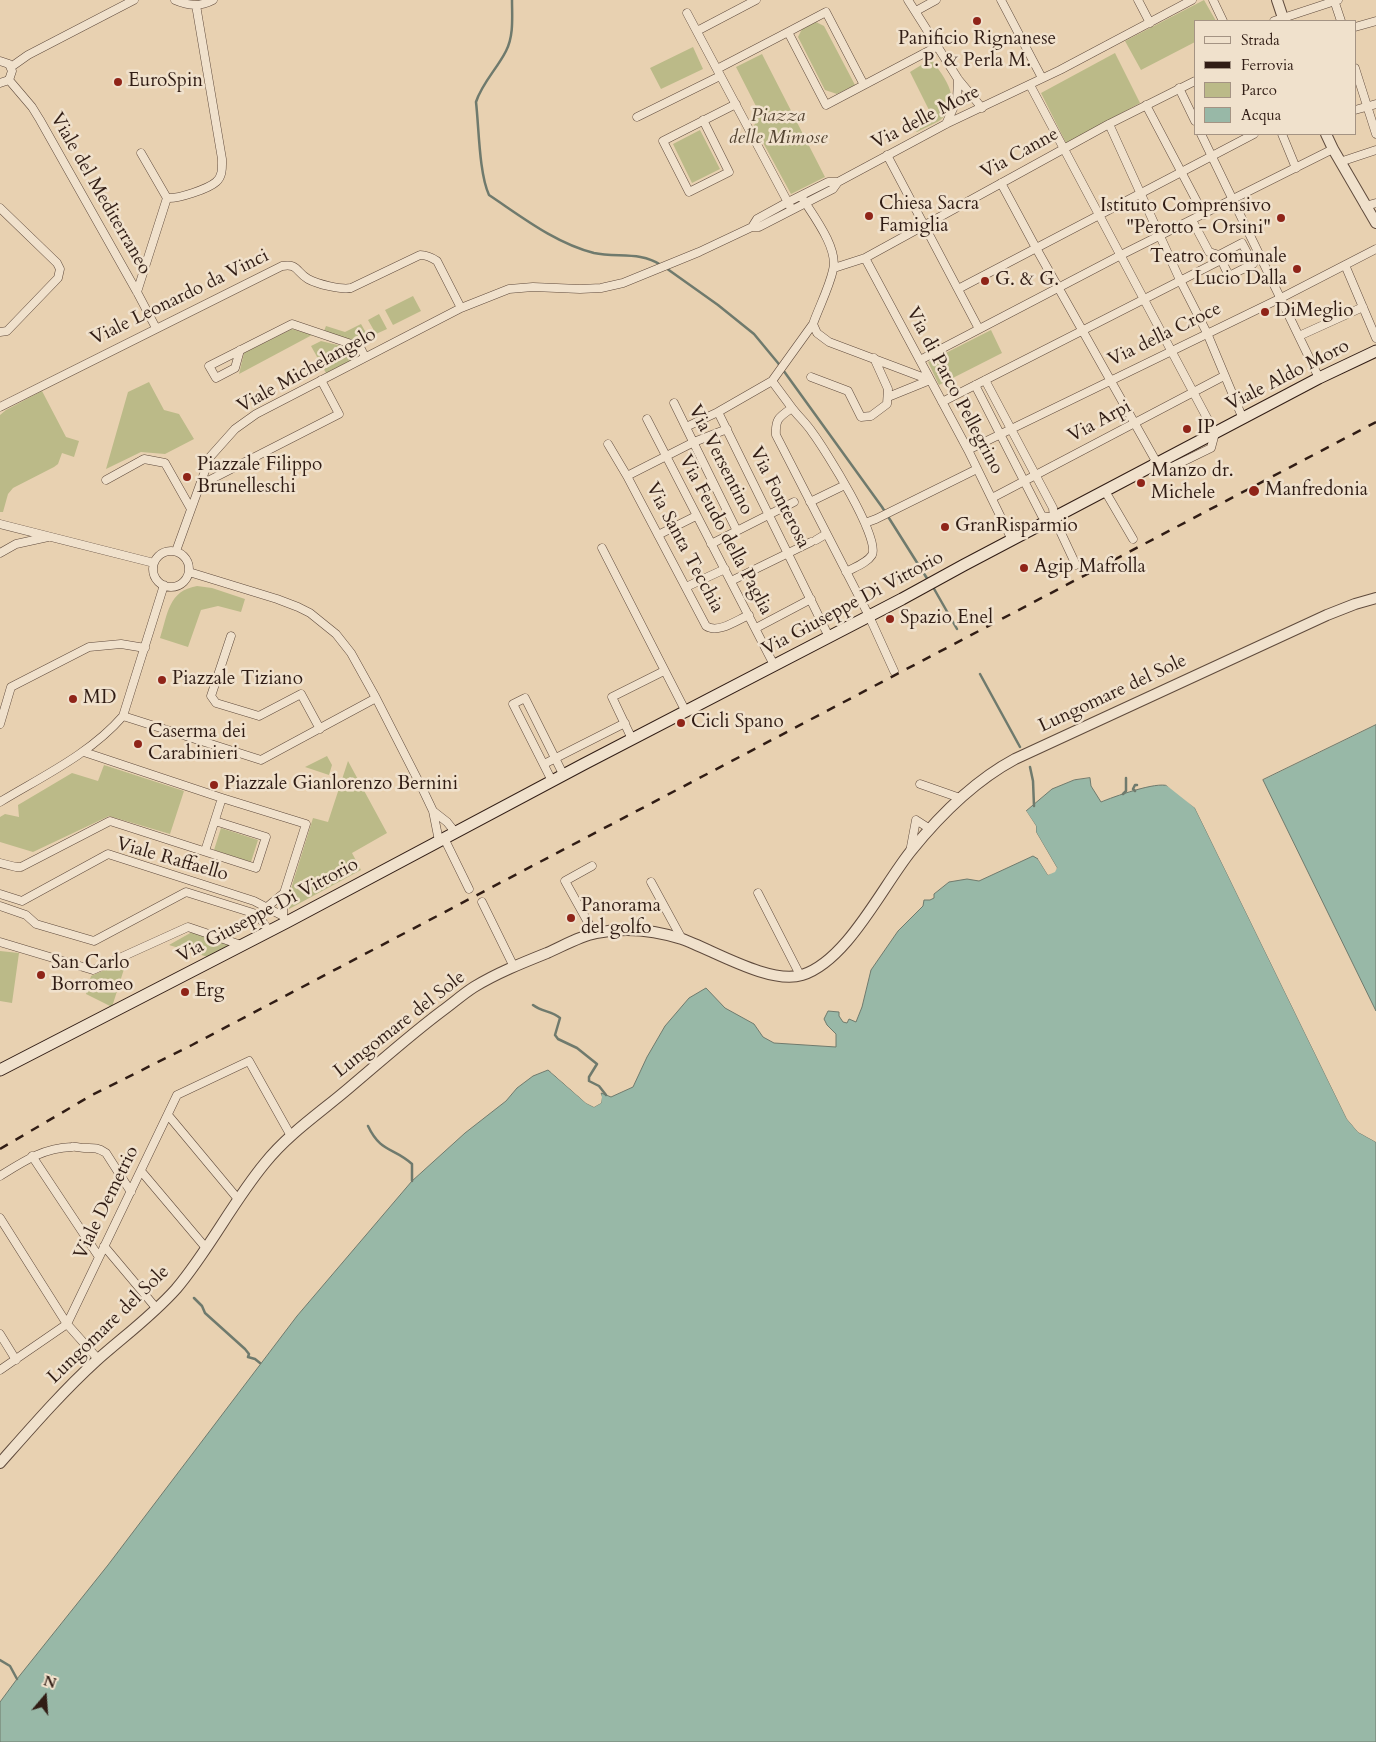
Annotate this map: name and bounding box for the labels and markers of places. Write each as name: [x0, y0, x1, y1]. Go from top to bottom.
marker: Panificio Rignanese P. & Perla M.: [971, 15, 983, 27]
place label: Panificio Rignanese P. & Perla M.: [898, 29, 1056, 73]
place label: EuroSpin: [128, 71, 203, 93]
marker: EuroSpin: [112, 76, 124, 88]
place label: Chiesa Sacra Famiglia: [879, 194, 979, 238]
place label: Istituto Comprensivo "Perotto - Orsini": [1100, 196, 1271, 240]
marker: Chiesa Sacra Famiglia: [863, 210, 875, 222]
marker: Istituto Comprensivo "Perotto - Orsini": [1275, 212, 1287, 224]
place label: Teatro comunale Lucio Dalla: [1150, 247, 1287, 291]
marker: Teatro comunale Lucio Dalla: [1291, 263, 1303, 275]
place label: G. & G.: [995, 270, 1059, 292]
marker: G. & G.: [979, 275, 991, 287]
place label: DiMeglio: [1275, 301, 1353, 323]
marker: DiMeglio: [1259, 306, 1271, 318]
place label: IP: [1197, 418, 1215, 440]
marker: IP: [1181, 423, 1193, 435]
place label: Piazzale Filippo Brunelleschi: [197, 455, 322, 499]
place label: Manzo dr. Michele: [1151, 461, 1234, 505]
marker: Piazzale Filippo Brunelleschi: [181, 471, 193, 483]
marker: Manzo dr. Michele: [1135, 477, 1147, 489]
place label: Manfredonia: [1265, 480, 1368, 502]
marker: Manfredonia: [1247, 484, 1261, 498]
place label: GranRisparmio: [955, 516, 1078, 538]
marker: GranRisparmio: [939, 521, 951, 533]
place label: Agip Mafrolla: [1034, 557, 1146, 579]
marker: Agip Mafrolla: [1018, 562, 1030, 574]
place label: Spazio Enel: [900, 608, 993, 630]
marker: Spazio Enel: [884, 613, 896, 625]
place label: Piazzale Tiziano: [172, 669, 303, 691]
marker: Piazzale Tiziano: [156, 674, 168, 686]
place label: MD: [83, 688, 116, 710]
marker: MD: [67, 693, 79, 705]
place label: Cicli Spano: [691, 712, 784, 734]
marker: Cicli Spano: [675, 717, 687, 729]
place label: Caserma dei Carabinieri: [148, 722, 246, 766]
marker: Caserma dei Carabinieri: [132, 738, 144, 750]
place label: Piazzale Gianlorenzo Bernini: [224, 774, 458, 796]
marker: Piazzale Gianlorenzo Bernini: [208, 779, 220, 791]
place label: Panorama del golfo: [581, 896, 661, 940]
marker: Panorama del golfo: [565, 912, 577, 924]
place label: San Carlo Borromeo: [51, 953, 133, 997]
marker: San Carlo Borromeo: [35, 969, 47, 981]
place label: Erg: [195, 981, 224, 1003]
marker: Erg: [179, 986, 191, 998]

